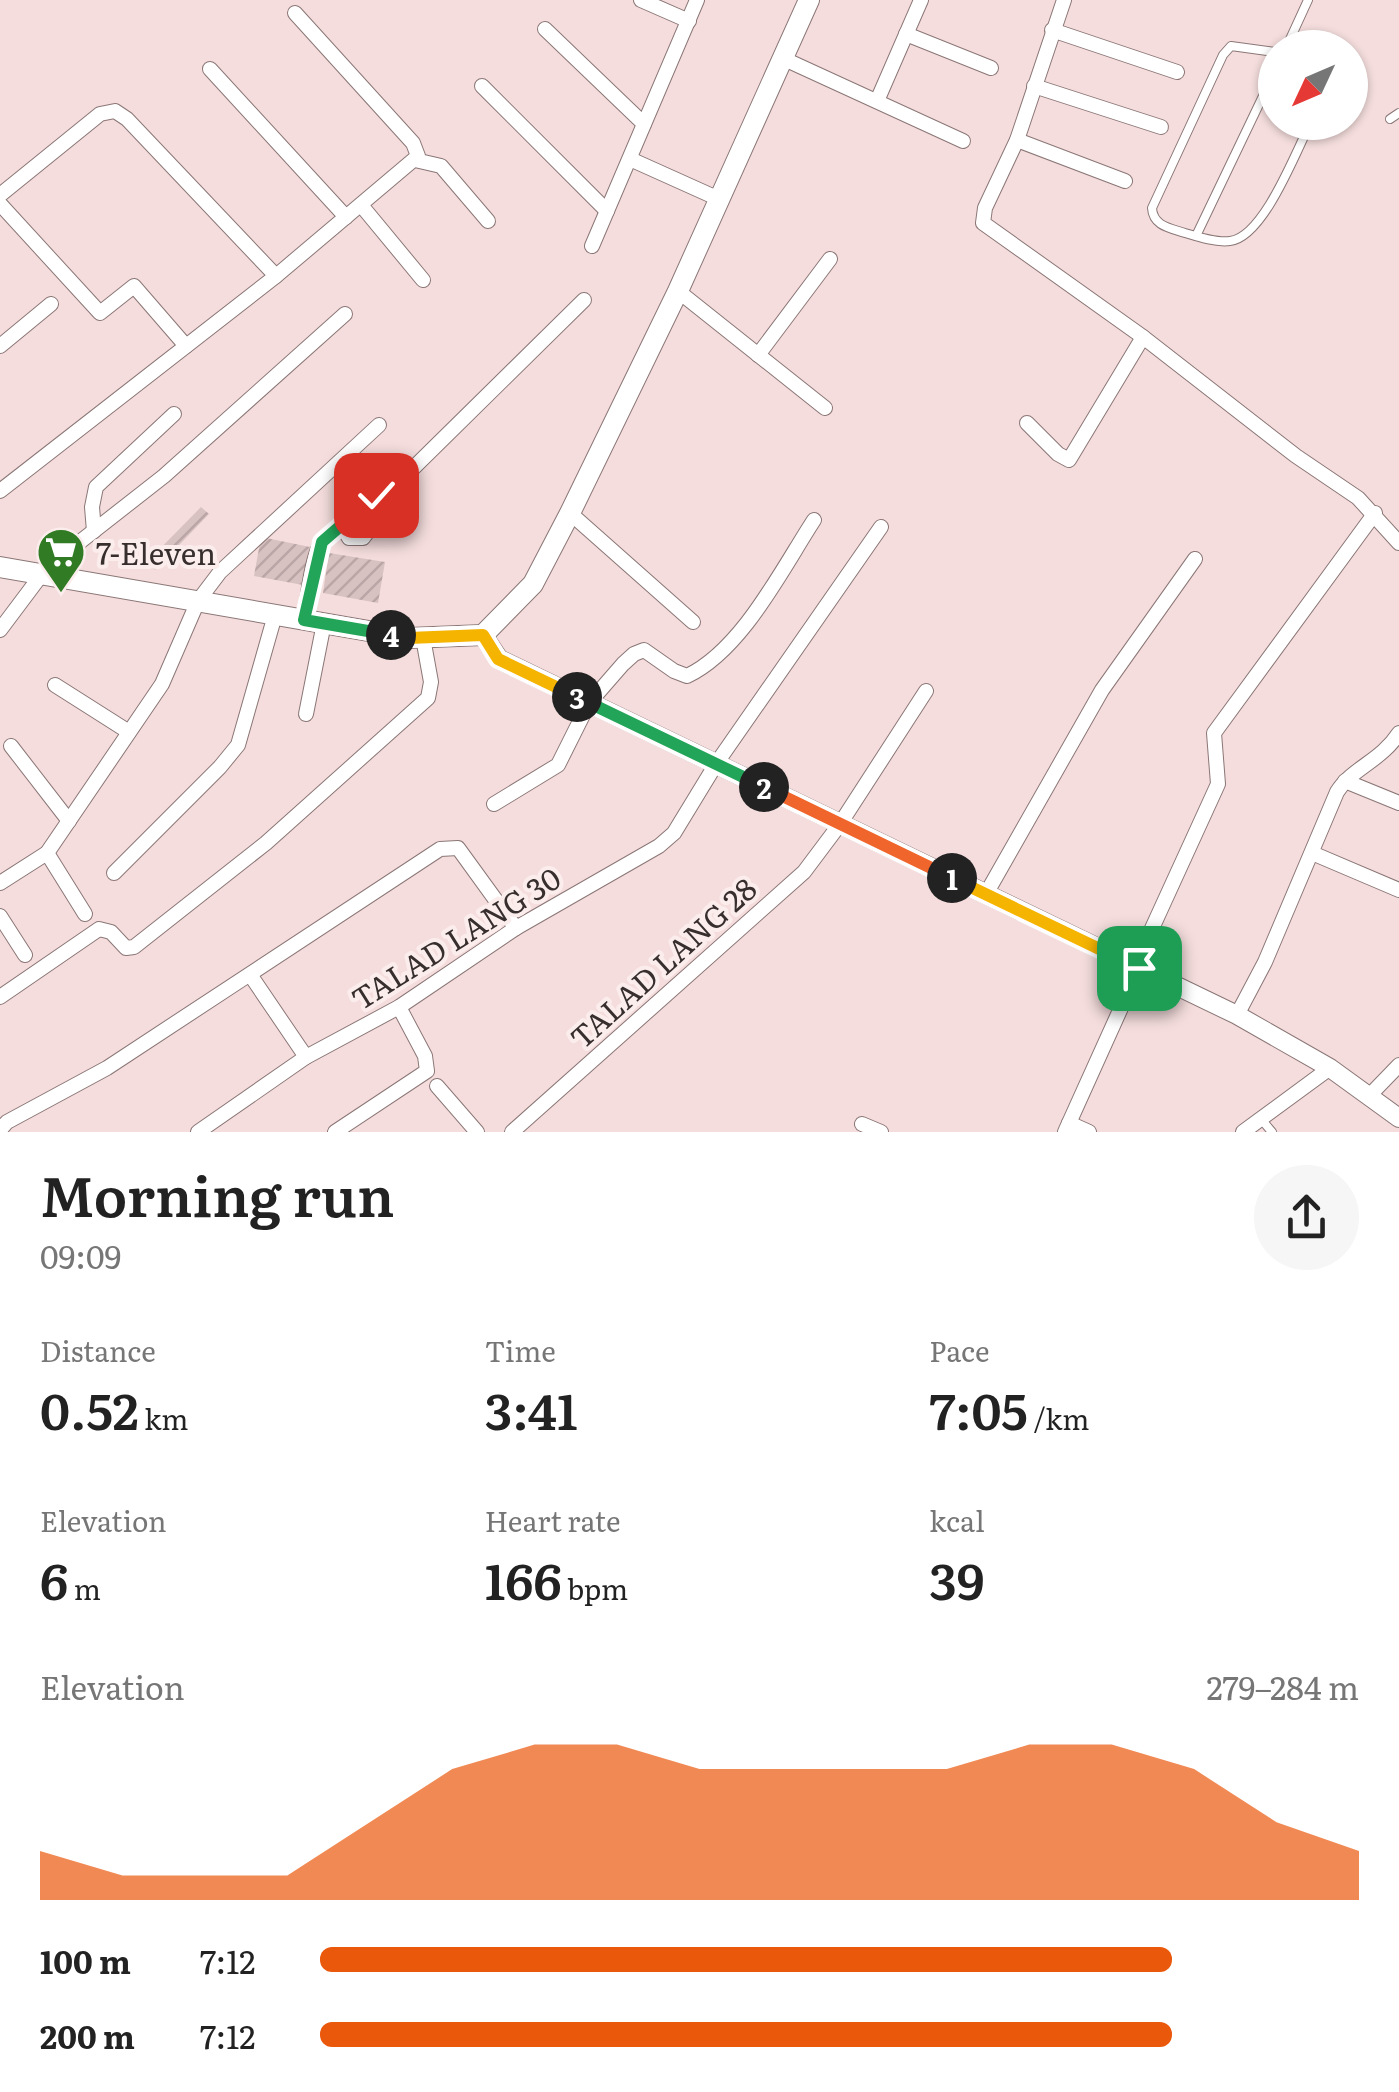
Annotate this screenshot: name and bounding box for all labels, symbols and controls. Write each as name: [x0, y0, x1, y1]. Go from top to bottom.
north arrow: [1258, 30, 1368, 140]
map controls: [1258, 30, 1368, 140]
pin: [334, 453, 419, 538]
icon: check: [349, 468, 404, 523]
supermarket icon: 7-Eleven: [35, 526, 87, 594]
place label: 7-Eleven: [96, 530, 216, 574]
pin: 4: [366, 610, 416, 660]
text: 4: [383, 614, 399, 656]
pin: 3: [552, 672, 602, 722]
text: 3: [569, 676, 585, 718]
pin: 2: [739, 762, 789, 812]
text: 2: [756, 766, 772, 808]
pin: 1: [927, 853, 977, 903]
street label: TALAD LANG 30: [342, 855, 568, 1019]
text: 1: [946, 857, 958, 899]
street label: TALAD LANG 28: [559, 866, 765, 1058]
pin: [1097, 926, 1182, 1011]
icon: arrive: [1112, 941, 1167, 996]
text: Morning run: [40, 1152, 395, 1234]
button: share: [1254, 1165, 1359, 1270]
text: 09:09: [40, 1231, 121, 1279]
text: Distance: [40, 1329, 156, 1371]
text: Time: [485, 1329, 556, 1371]
text: Pace: [929, 1329, 989, 1371]
text: 0.52: [40, 1371, 139, 1445]
text: 3:41: [485, 1371, 577, 1445]
text: 7:05: [929, 1371, 1028, 1445]
text: km: [139, 1397, 188, 1439]
text: /km: [1028, 1397, 1089, 1439]
text: Elevation: [40, 1499, 167, 1541]
text: Heart rate: [485, 1499, 621, 1541]
text: kcal: [929, 1499, 985, 1541]
text: 6: [40, 1541, 68, 1615]
text: 166: [485, 1541, 562, 1615]
text: 39: [929, 1541, 985, 1615]
text: m: [68, 1567, 101, 1609]
text: bpm: [562, 1567, 628, 1609]
text: Elevation: [40, 1662, 185, 1710]
text: 279–284 m: [1206, 1662, 1359, 1710]
text: 100 m: [40, 1936, 131, 1984]
text: 7:12: [200, 1936, 256, 1984]
text: 200 m: [40, 2011, 135, 2059]
text: 7:12: [200, 2011, 256, 2059]

